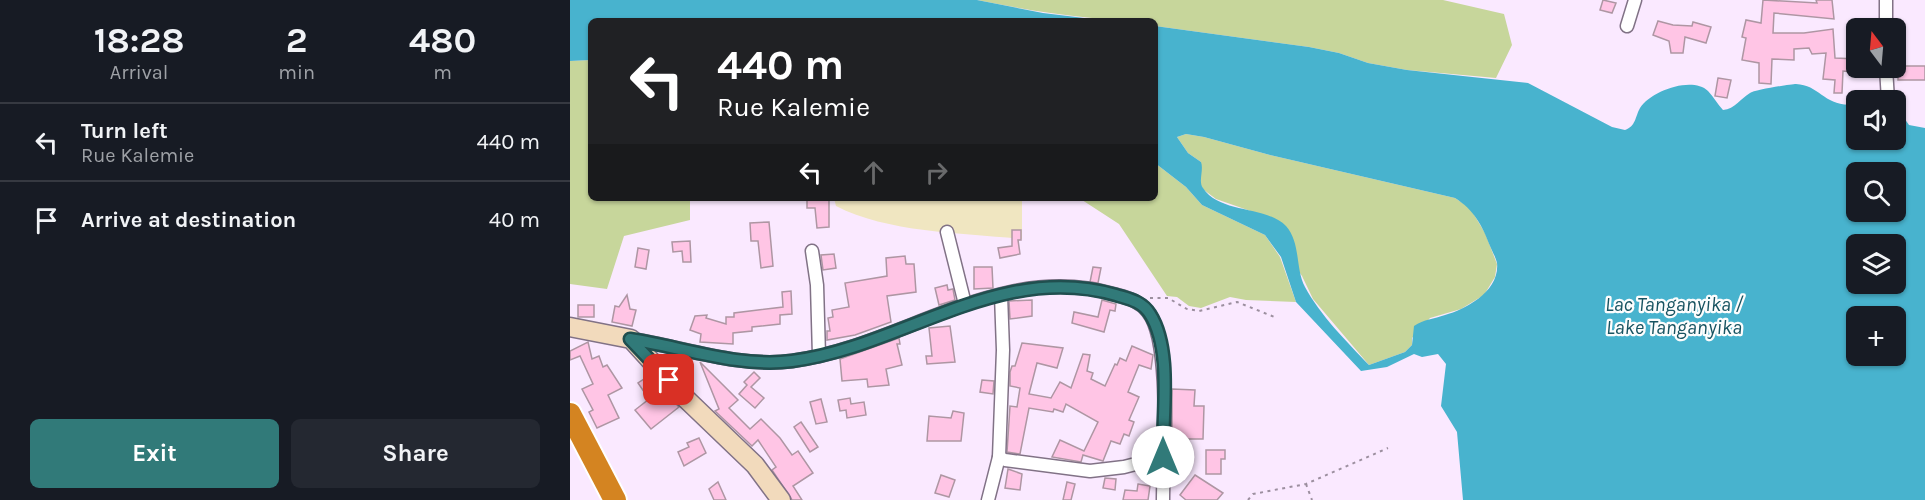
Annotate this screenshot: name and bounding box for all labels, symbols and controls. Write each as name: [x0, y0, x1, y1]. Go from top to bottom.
north arrow: [1846, 18, 1906, 78]
map controls: [1846, 18, 1906, 366]
text: 18:28: [94, 19, 185, 61]
text: 2: [286, 19, 308, 61]
text: 480: [409, 19, 476, 61]
text: 440 m: [717, 40, 844, 90]
icon: left: [618, 42, 696, 120]
text: Arrival: [110, 61, 168, 84]
text: min: [278, 61, 315, 84]
text: m: [433, 61, 452, 84]
button: sound: [1846, 90, 1906, 150]
text: Rue Kalemie: [717, 91, 870, 123]
text: Turn left: [81, 118, 168, 144]
icon: left: [30, 126, 63, 159]
text: 440 m: [477, 129, 540, 155]
text: Rue Kalemie: [81, 144, 194, 167]
icon: left: [794, 156, 827, 189]
icon: ahead: [857, 156, 890, 189]
icon: right: [920, 156, 953, 189]
button: search: [1846, 162, 1906, 222]
icon: arrive: [30, 204, 63, 237]
text: Arrive at destination: [81, 207, 296, 233]
text: 40 m: [489, 207, 540, 233]
button: layers: [1846, 234, 1906, 294]
water label: Lac Tanganyika / Lake Tanganyika: [1605, 293, 1744, 339]
button: +: [1846, 306, 1906, 366]
pin: [643, 354, 694, 405]
icon: arrive: [652, 363, 685, 396]
button: Exit: [30, 419, 279, 488]
button: Share: [291, 419, 540, 488]
position arrow: [1131, 425, 1195, 489]

